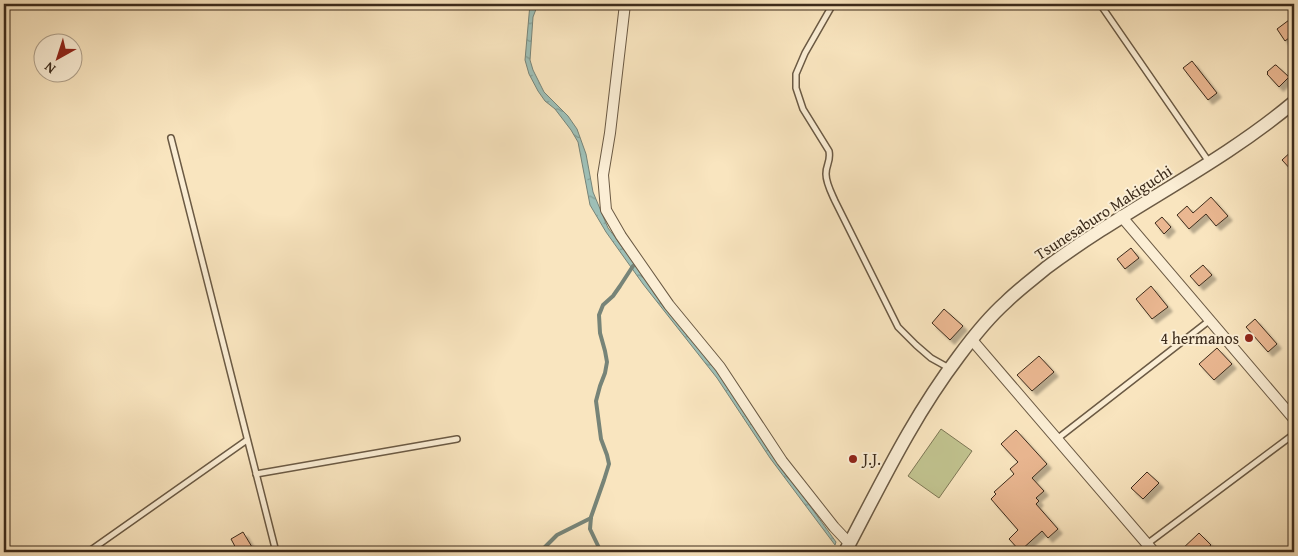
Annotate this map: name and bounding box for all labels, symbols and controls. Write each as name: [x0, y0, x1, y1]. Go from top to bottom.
north arrow: [32, 32, 82, 82]
text: N: [39, 57, 60, 79]
street label: Tsunesaburo Makiguchi: [1030, 158, 1177, 266]
place label: 4 hermanos: [1161, 326, 1239, 350]
marker: 4 hermanos: [1243, 332, 1255, 344]
place label: J.J.: [861, 447, 881, 471]
marker: J.J.: [847, 453, 859, 465]

